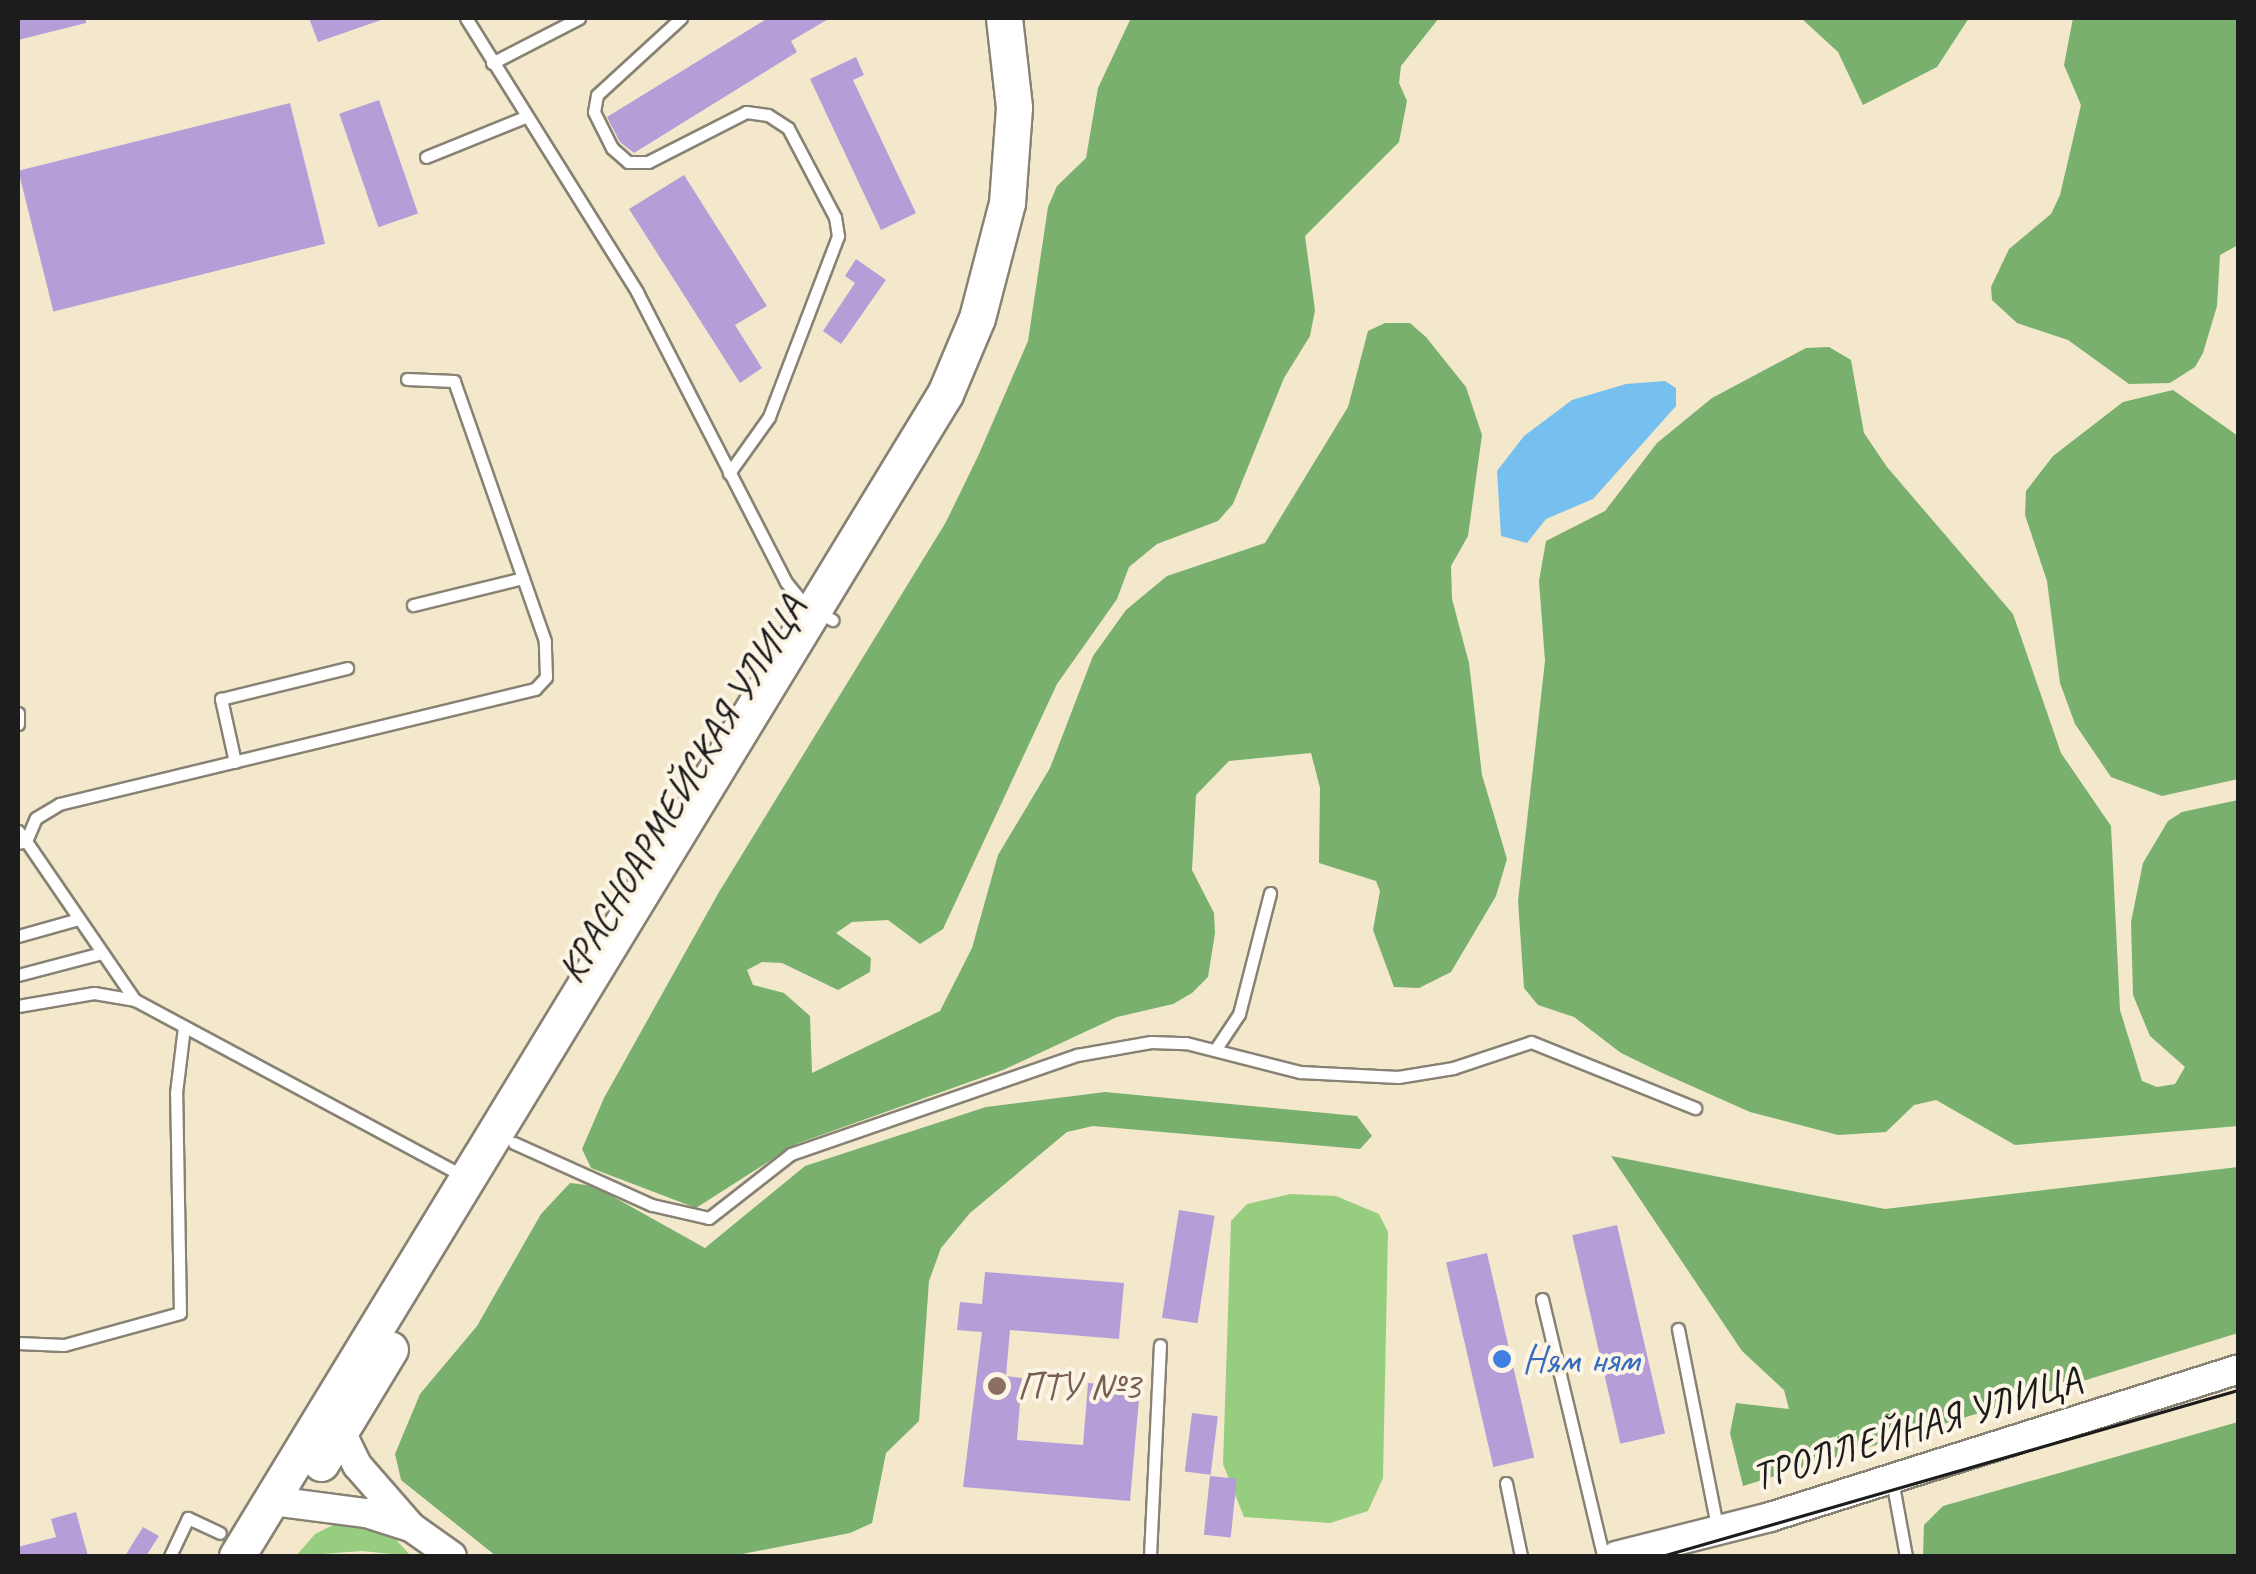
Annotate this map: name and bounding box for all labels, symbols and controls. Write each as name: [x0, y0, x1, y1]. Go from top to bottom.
street label: КРАСНОАРМЕЙСКАЯ УЛИЦА: [547, 588, 815, 990]
place label: Ням ням: [1522, 1335, 1644, 1383]
marker: Ням ням: [1491, 1348, 1513, 1370]
street label: ТРОЛЛЕЙНАЯ УЛИЦА: [1746, 1355, 2086, 1501]
place label: ПТУ №3: [1017, 1362, 1141, 1410]
marker: ПТУ №3: [986, 1375, 1008, 1397]

